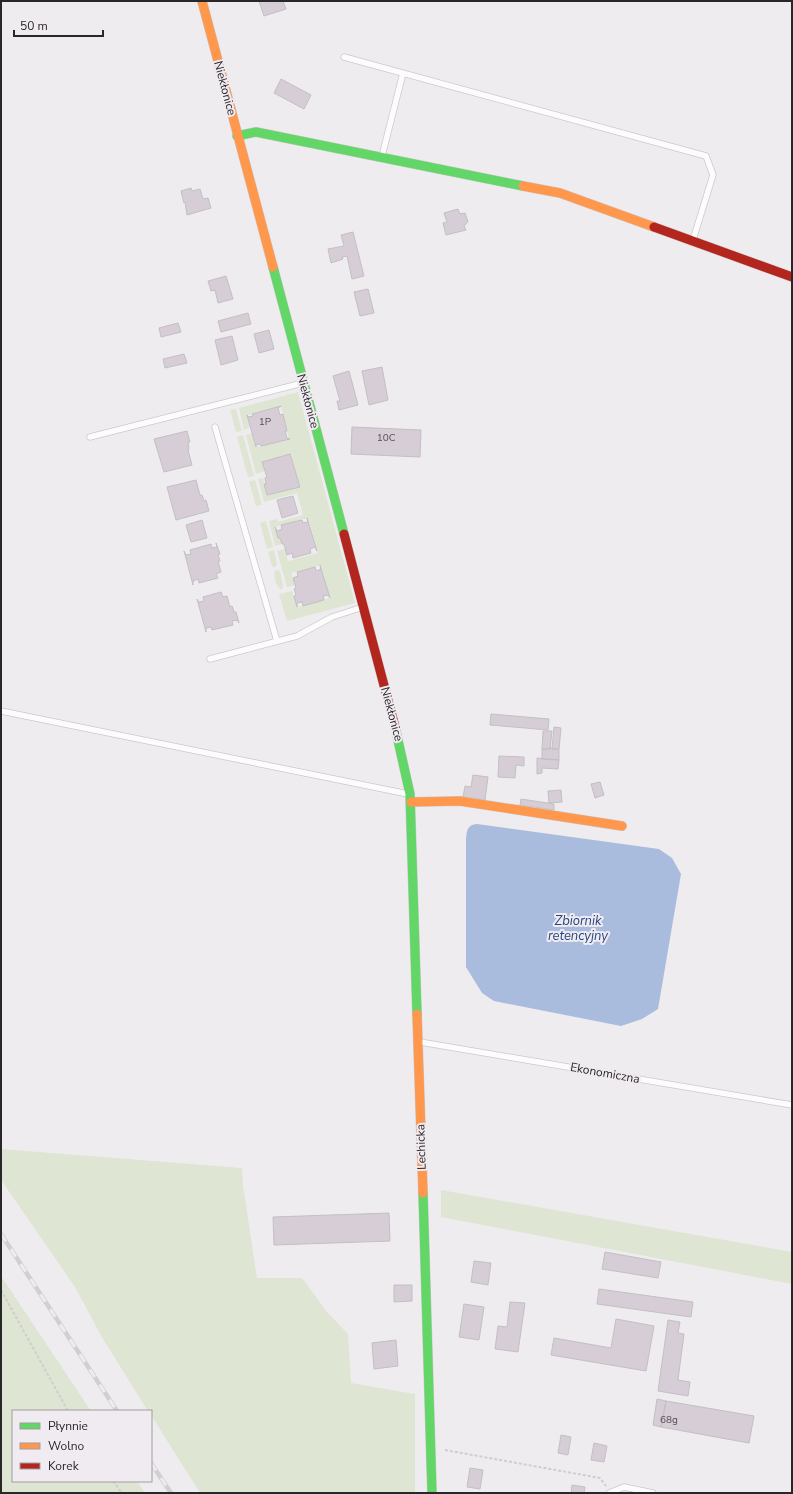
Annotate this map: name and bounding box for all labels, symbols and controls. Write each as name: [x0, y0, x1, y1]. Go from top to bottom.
scale bar: [14, 12, 103, 38]
text: 50 m: [20, 18, 48, 34]
street label: Niekłonice: [210, 59, 240, 117]
street label: Niekłonice: [293, 372, 323, 430]
house number: 1P: [259, 415, 272, 429]
house number: 10C: [377, 431, 396, 445]
street label: Niekłonice: [377, 685, 407, 743]
water label: Zbiornik retencyjny: [548, 912, 609, 945]
street label: Ekonomiczna: [569, 1059, 641, 1087]
street label: Lechicka: [412, 1124, 430, 1170]
legend: [12, 1410, 152, 1482]
house number: 68g: [660, 1413, 678, 1427]
text: Płynnie: [48, 1418, 88, 1434]
text: Wolno: [48, 1438, 85, 1454]
text: Korek: [48, 1458, 80, 1474]

